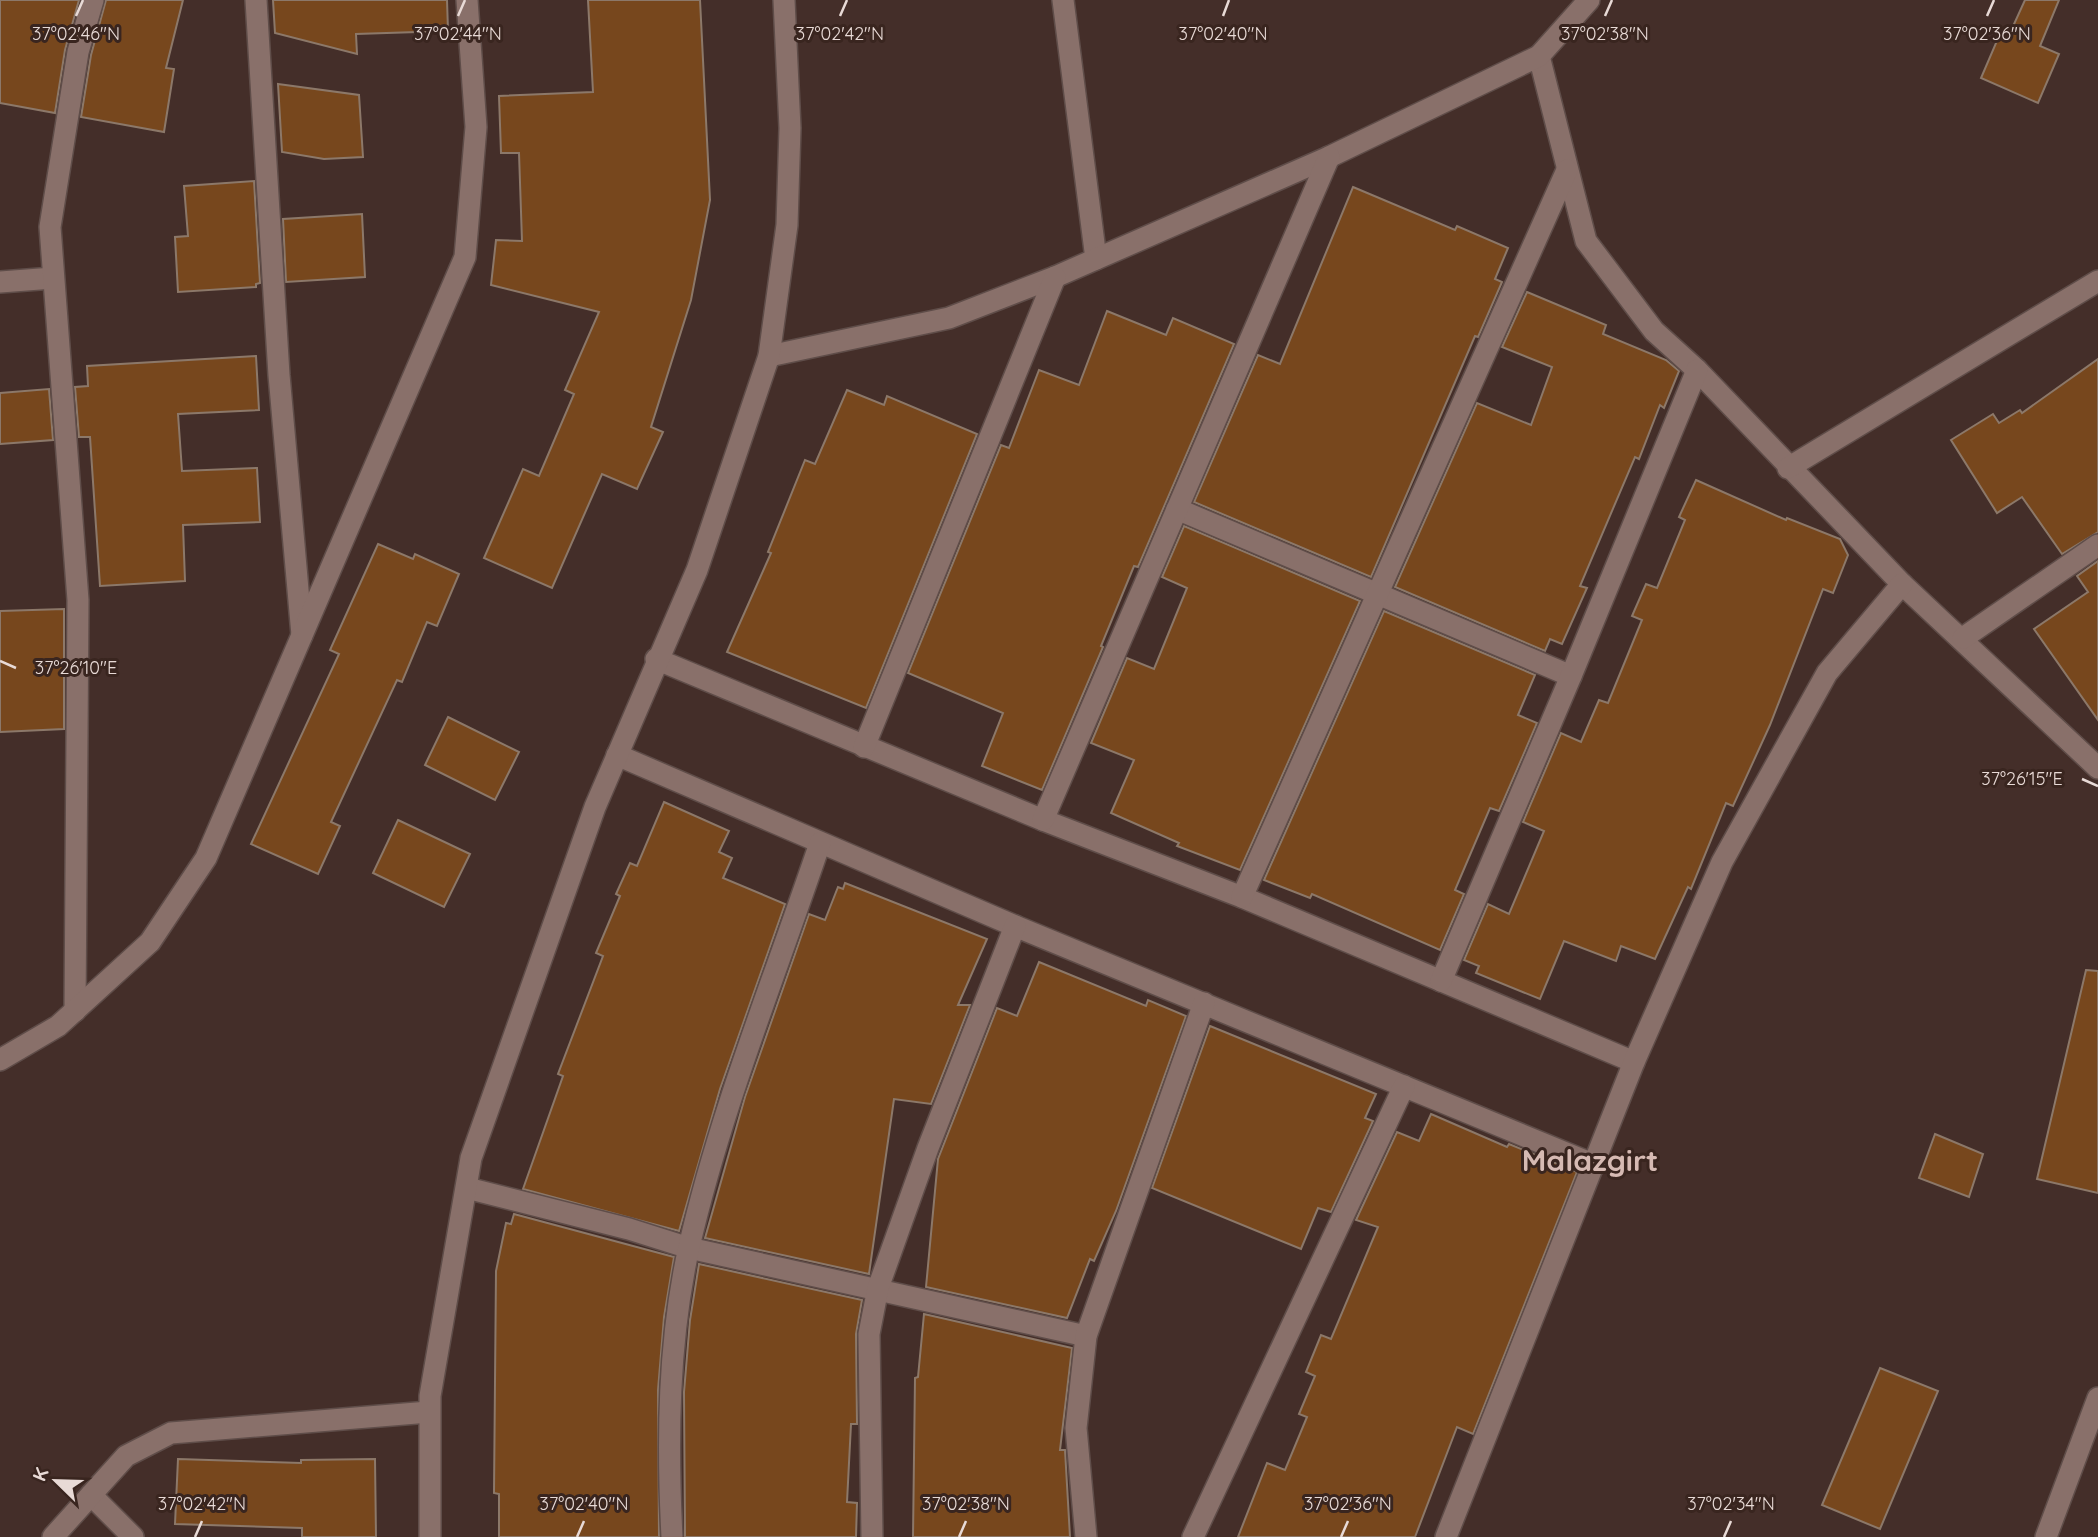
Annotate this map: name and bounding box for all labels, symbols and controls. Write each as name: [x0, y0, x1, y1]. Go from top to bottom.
text: 37°02'46"N: [32, 22, 120, 45]
text: 37°02'44"N: [414, 22, 502, 45]
text: 37°02'42"N: [796, 22, 884, 45]
text: 37°02'40"N: [1179, 22, 1268, 45]
text: 37°02'38"N: [1561, 22, 1649, 45]
text: 37°02'36"N: [1943, 22, 2031, 45]
text: 37°26'10"E: [35, 656, 117, 679]
text: 37°26'15"E: [1981, 767, 2063, 790]
district label: Malazgirt: [1522, 1141, 1658, 1179]
north arrow: [21, 1446, 91, 1516]
text: K: [27, 1464, 54, 1485]
text: 37°02'42"N: [158, 1492, 246, 1515]
text: 37°02'40"N: [540, 1492, 629, 1515]
text: 37°02'38"N: [922, 1492, 1010, 1515]
text: 37°02'36"N: [1304, 1492, 1392, 1515]
text: 37°02'34"N: [1687, 1492, 1775, 1515]

